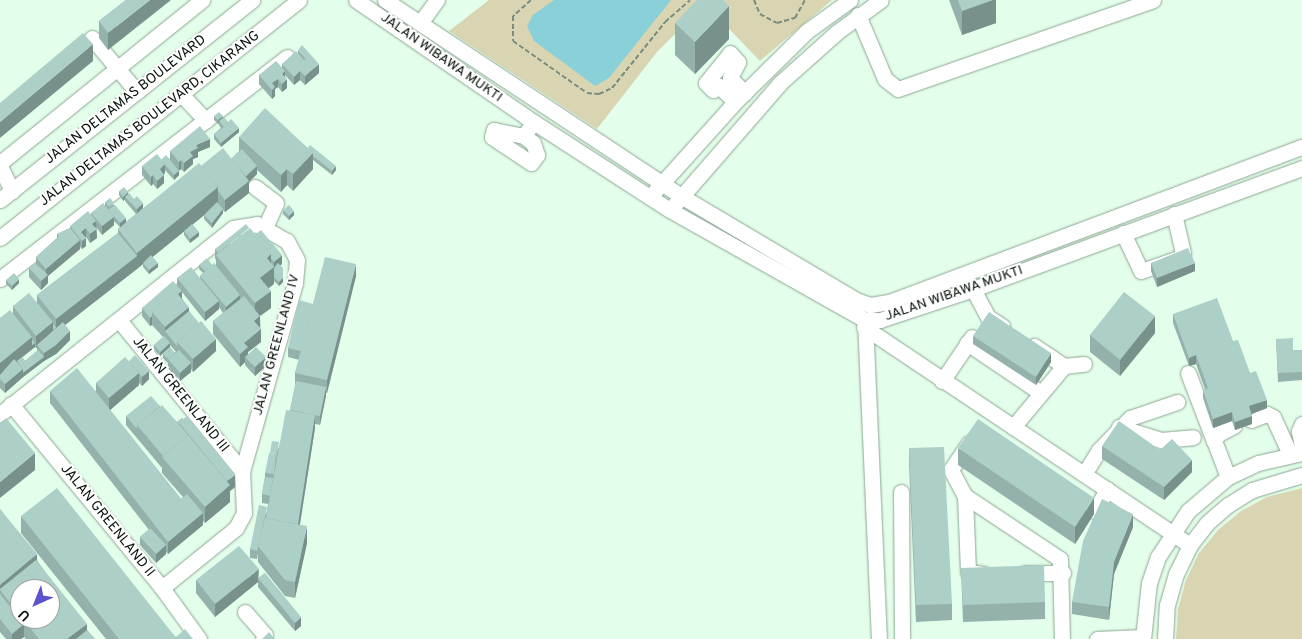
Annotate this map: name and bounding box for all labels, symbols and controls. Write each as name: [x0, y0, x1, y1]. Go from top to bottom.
street label: JALAN WIBAWA MUKTI: [376, 9, 506, 107]
street label: JALAN DELTAMAS BOULEVARD, CIKARANG: [37, 28, 263, 210]
street label: JALAN DELTAMAS BOULEVARD: [42, 32, 210, 168]
street label: JALAN WIBAWA MUKTI: [882, 262, 1026, 326]
street label: JALAN GREENLAND IV: [250, 273, 304, 417]
street label: JALAN GREENLAND III: [128, 334, 232, 456]
street label: JALAN GREENLAND II: [56, 461, 158, 581]
north arrow: [10, 579, 60, 629]
text: U: [15, 605, 34, 624]

